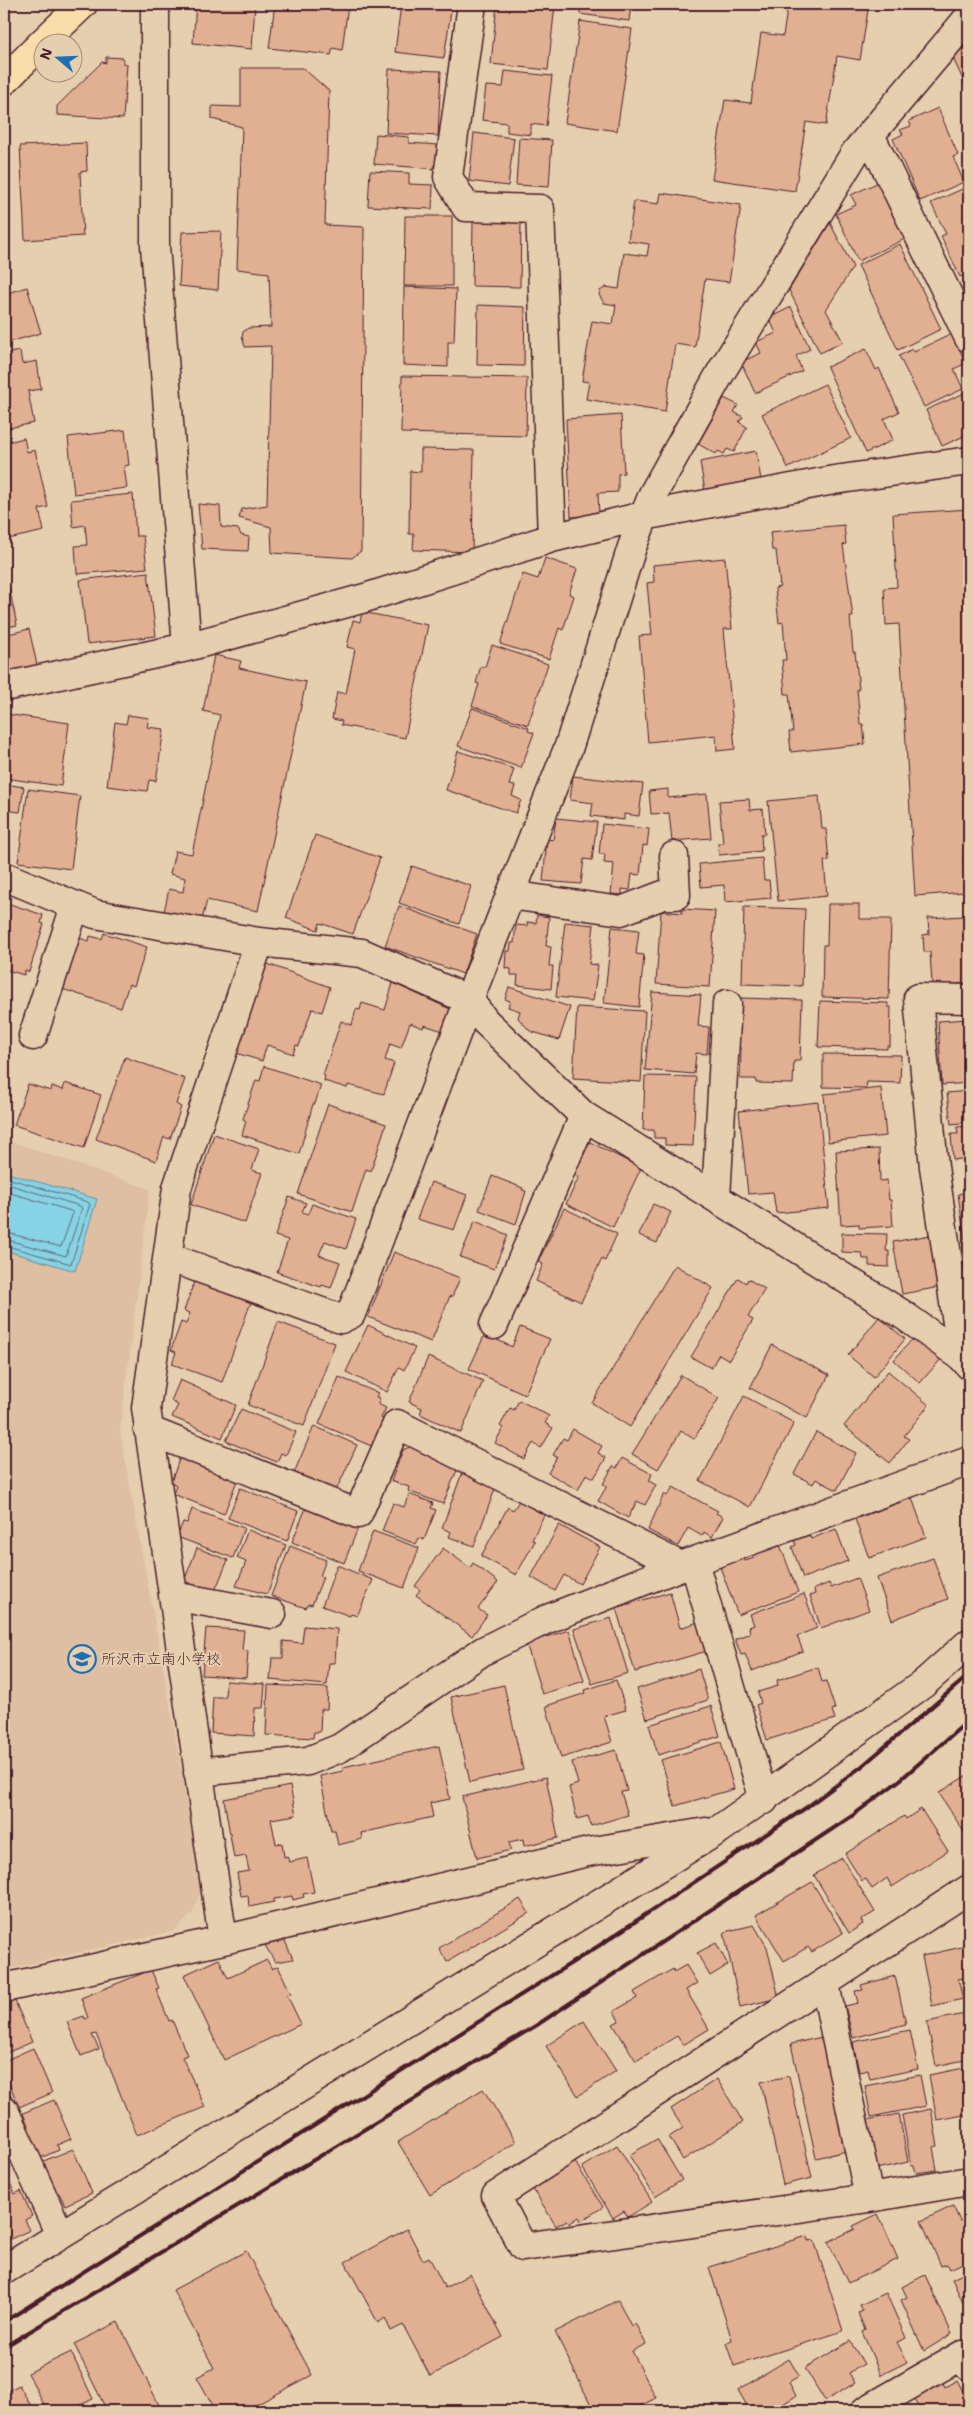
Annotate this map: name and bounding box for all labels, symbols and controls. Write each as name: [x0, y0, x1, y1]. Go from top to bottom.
north arrow: [32, 32, 82, 82]
text: N: [35, 46, 56, 62]
school or university icon: 所沢市立南小学校: [67, 1644, 97, 1674]
place label: 所沢市立南小学校: [101, 1649, 221, 1669]

